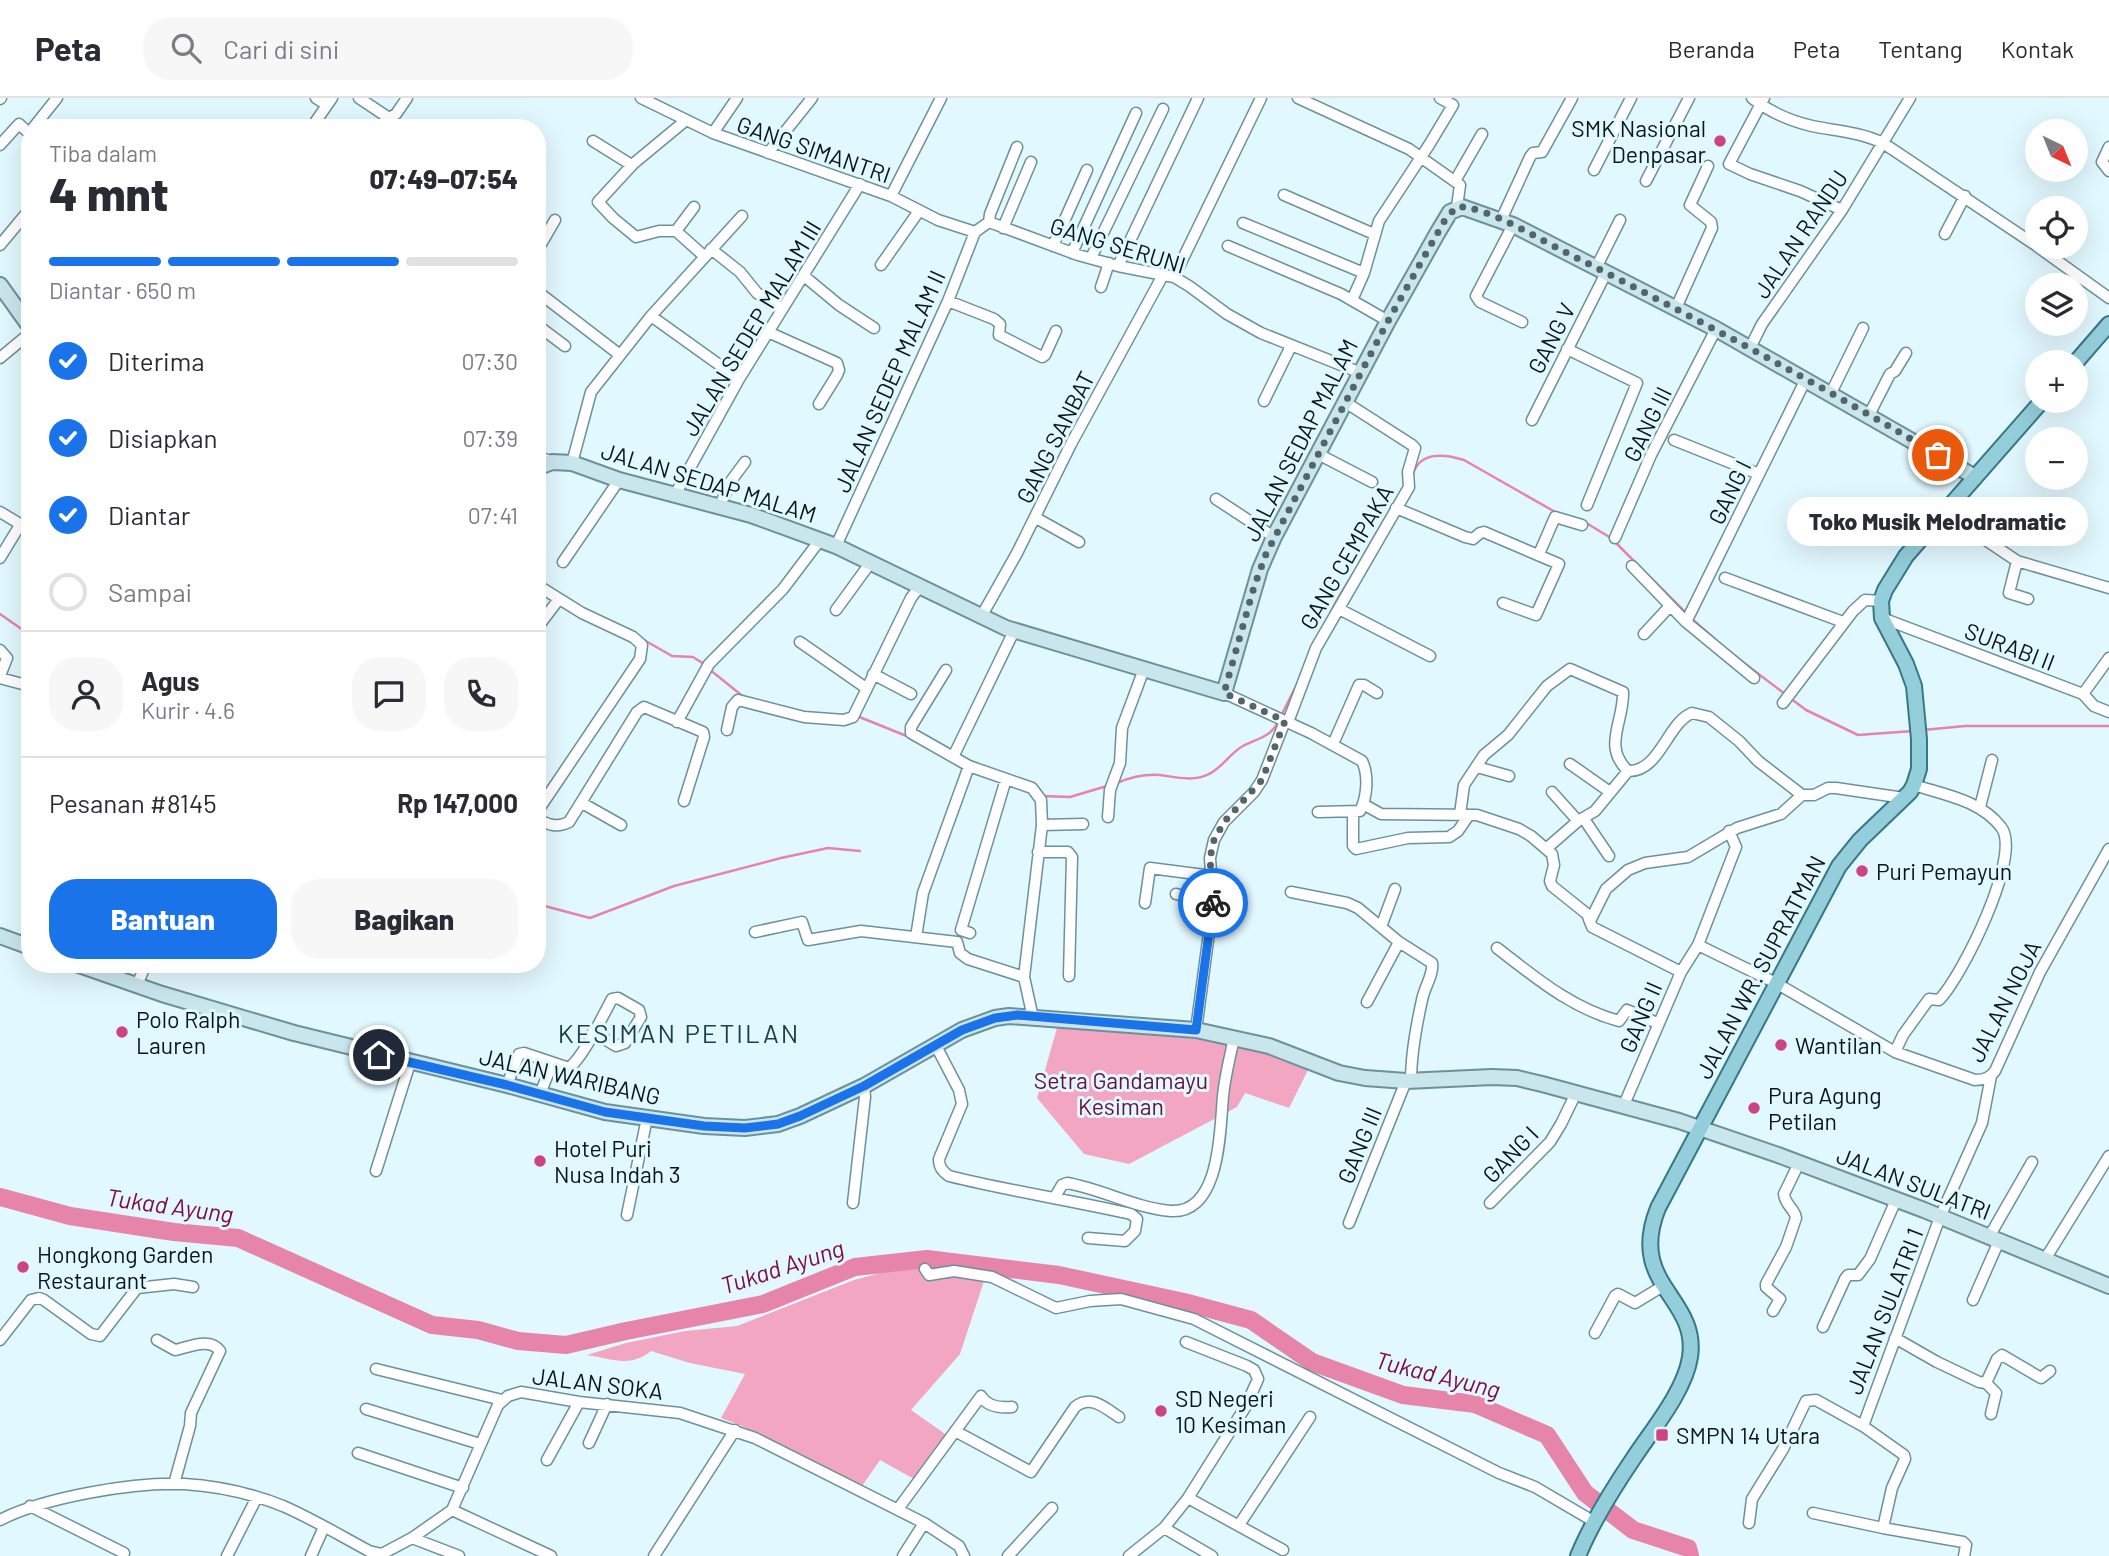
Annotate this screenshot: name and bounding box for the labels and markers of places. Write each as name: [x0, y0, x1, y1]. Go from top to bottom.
place label: SMK Nasional Denpasar: [1571, 114, 1707, 168]
marker: SMK Nasional Denpasar: [1712, 133, 1728, 149]
pin: [1908, 425, 1968, 485]
callout: Toko Musik Melodramatic: [1787, 497, 2088, 546]
place label: Puri Pemayun: [1876, 857, 2012, 885]
marker: Puri Pemayun: [1854, 863, 1870, 879]
place label: Polo Ralph Lauren: [136, 1005, 240, 1059]
marker: Polo Ralph Lauren: [114, 1024, 130, 1040]
pin: [349, 1025, 409, 1085]
place label: Wantilan: [1795, 1031, 1882, 1059]
marker: Wantilan: [1773, 1037, 1789, 1053]
place label: Pura Agung Petilan: [1768, 1081, 1881, 1135]
marker: Pura Agung Petilan: [1746, 1100, 1762, 1116]
place label: Hotel Puri Nusa Indah 3: [554, 1134, 681, 1188]
marker: Hotel Puri Nusa Indah 3: [532, 1153, 548, 1169]
place label: Hongkong Garden Restaurant: [37, 1240, 213, 1294]
marker: Hongkong Garden Restaurant: [15, 1259, 31, 1275]
place label: SD Negeri 10 Kesiman: [1175, 1384, 1287, 1438]
marker: SD Negeri 10 Kesiman: [1153, 1403, 1169, 1419]
place label: SMPN 14 Utara: [1676, 1421, 1820, 1449]
marker: SMPN 14 Utara: [1654, 1427, 1670, 1443]

